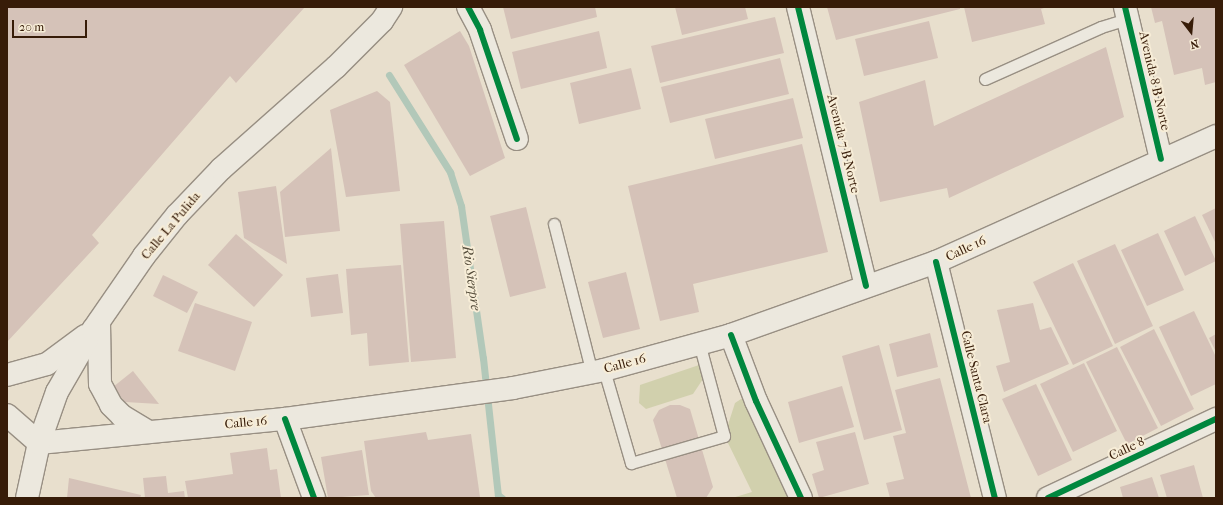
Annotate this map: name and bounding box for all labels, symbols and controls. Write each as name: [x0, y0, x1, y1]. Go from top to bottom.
scale bar: [14, 12, 89, 38]
north arrow: [1171, 12, 1211, 52]
text: 20 m: [19, 20, 44, 34]
street label: Avenida 8 B Norte: [1135, 30, 1173, 132]
text: N: [1189, 37, 1200, 51]
street label: Avenida 7 B Norte: [823, 93, 863, 195]
street label: Calle La Pulida: [138, 189, 204, 263]
street label: Calle 16: [943, 233, 989, 265]
water label: Rio Sierpre: [458, 245, 484, 311]
street label: Calle Santa Clara: [957, 329, 995, 425]
street label: Calle 16: [602, 351, 648, 377]
street label: Calle 16: [224, 413, 268, 433]
street label: Calle 8: [1107, 434, 1147, 464]

